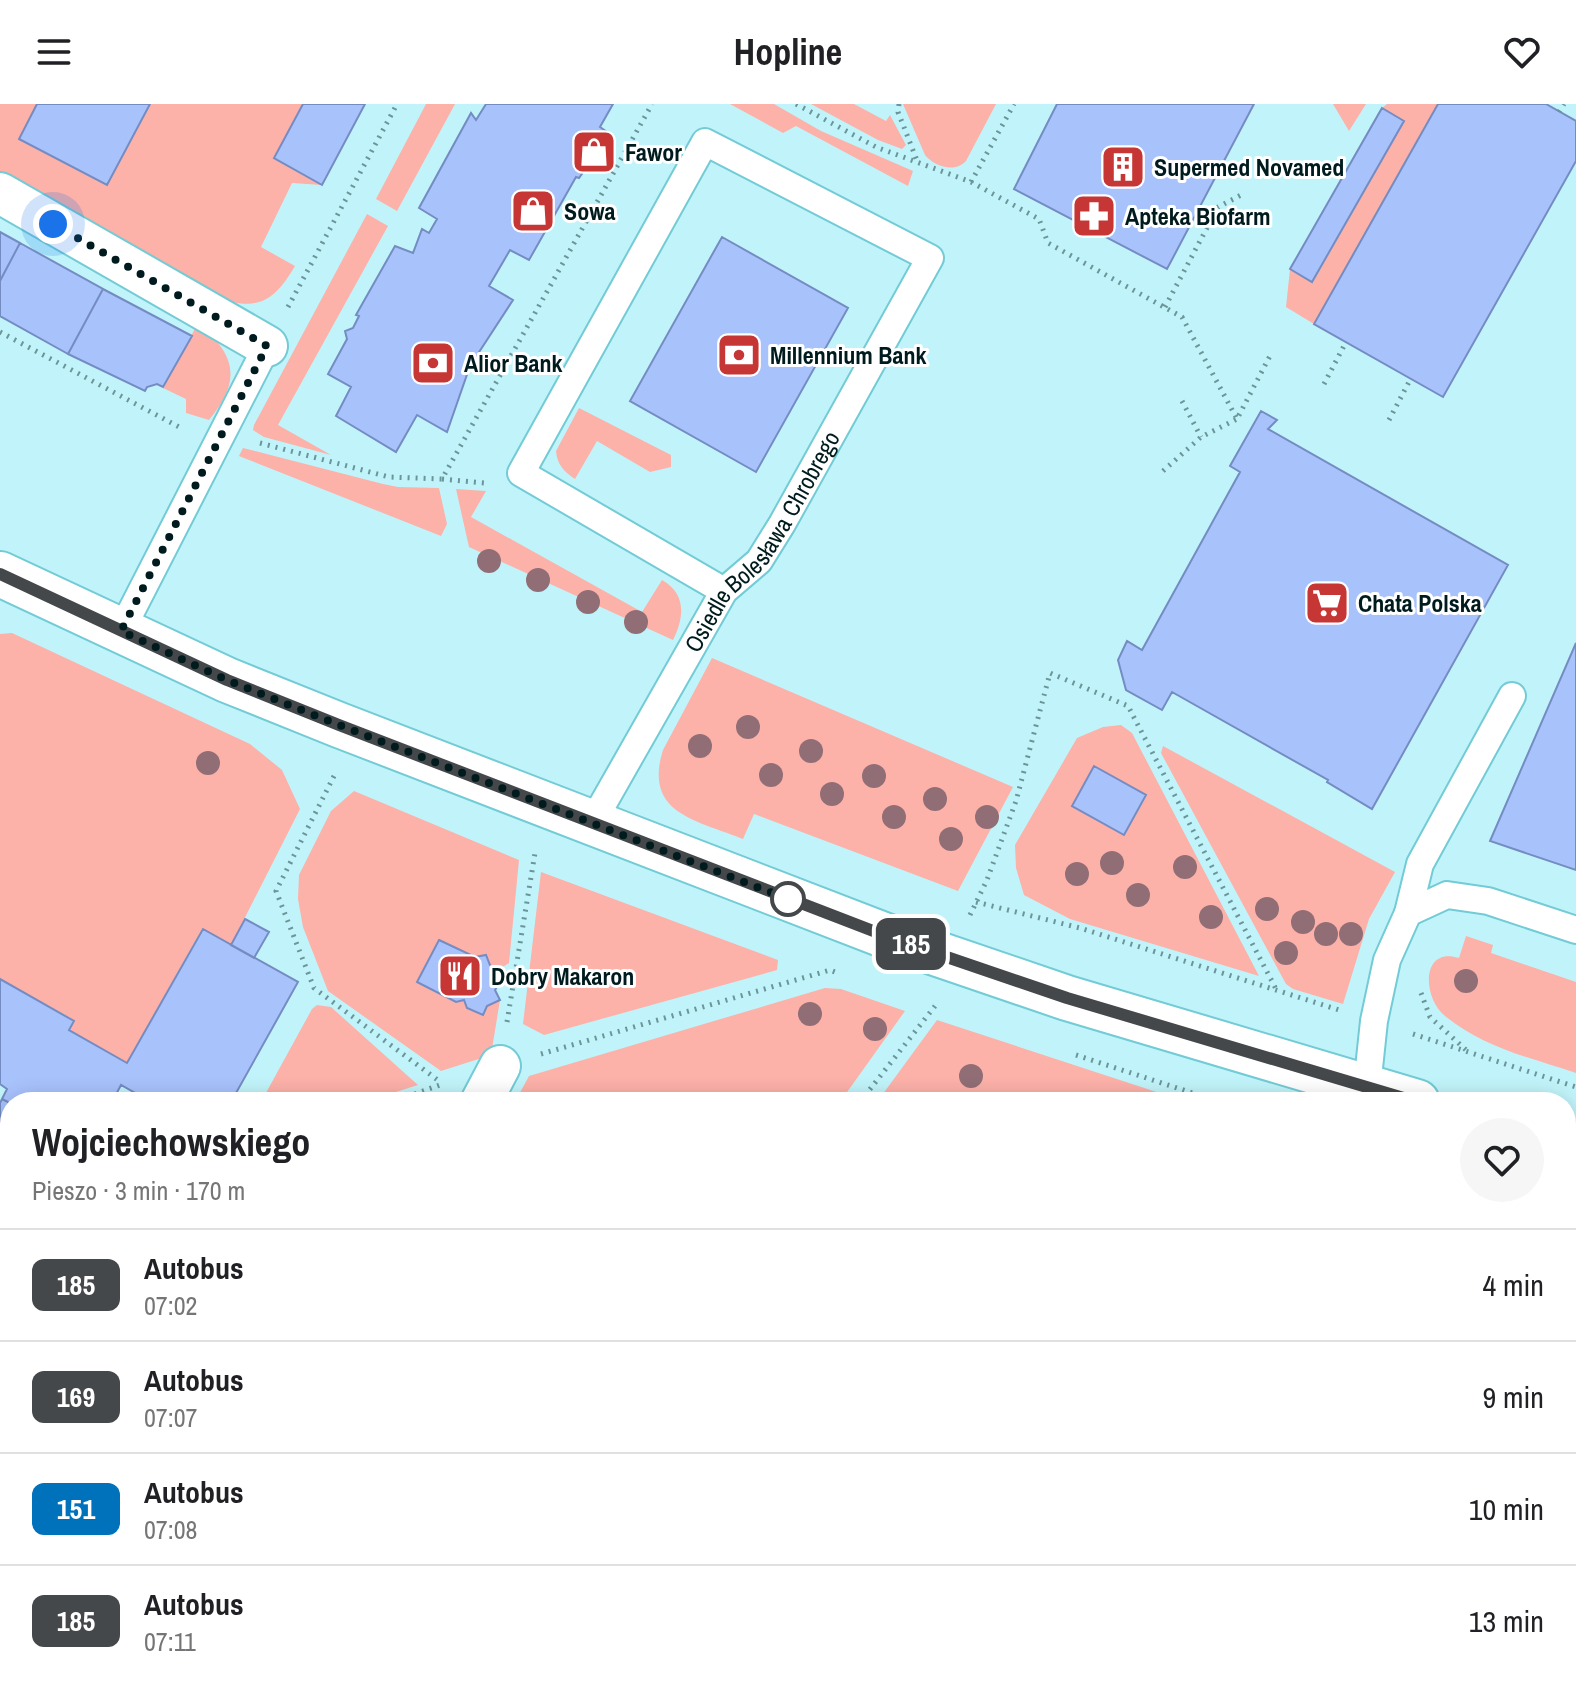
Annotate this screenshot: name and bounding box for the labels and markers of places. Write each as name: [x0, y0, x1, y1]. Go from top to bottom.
shop icon: Fawor: [570, 128, 618, 176]
place label: Fawor: [625, 136, 682, 168]
building icon: Supermed Novamed: [1099, 143, 1147, 191]
place label: Supermed Novamed: [1154, 151, 1344, 183]
shop icon: Sowa: [509, 187, 557, 235]
pharmacy icon: Apteka Biofarm: [1070, 192, 1118, 240]
place label: Sowa: [564, 195, 615, 227]
place label: Apteka Biofarm: [1125, 200, 1270, 232]
bank icon: Millennium Bank: [715, 331, 763, 379]
bank icon: Alior Bank: [409, 339, 457, 387]
place label: Millennium Bank: [770, 339, 926, 371]
place label: Alior Bank: [464, 347, 562, 379]
supermarket icon: Chata Polska: [1303, 579, 1351, 627]
place label: Chata Polska: [1358, 587, 1482, 619]
unlabelled marker: [771, 882, 805, 916]
restaurant icon: Dobry Makaron: [436, 952, 484, 1000]
place label: Dobry Makaron: [491, 960, 634, 992]

